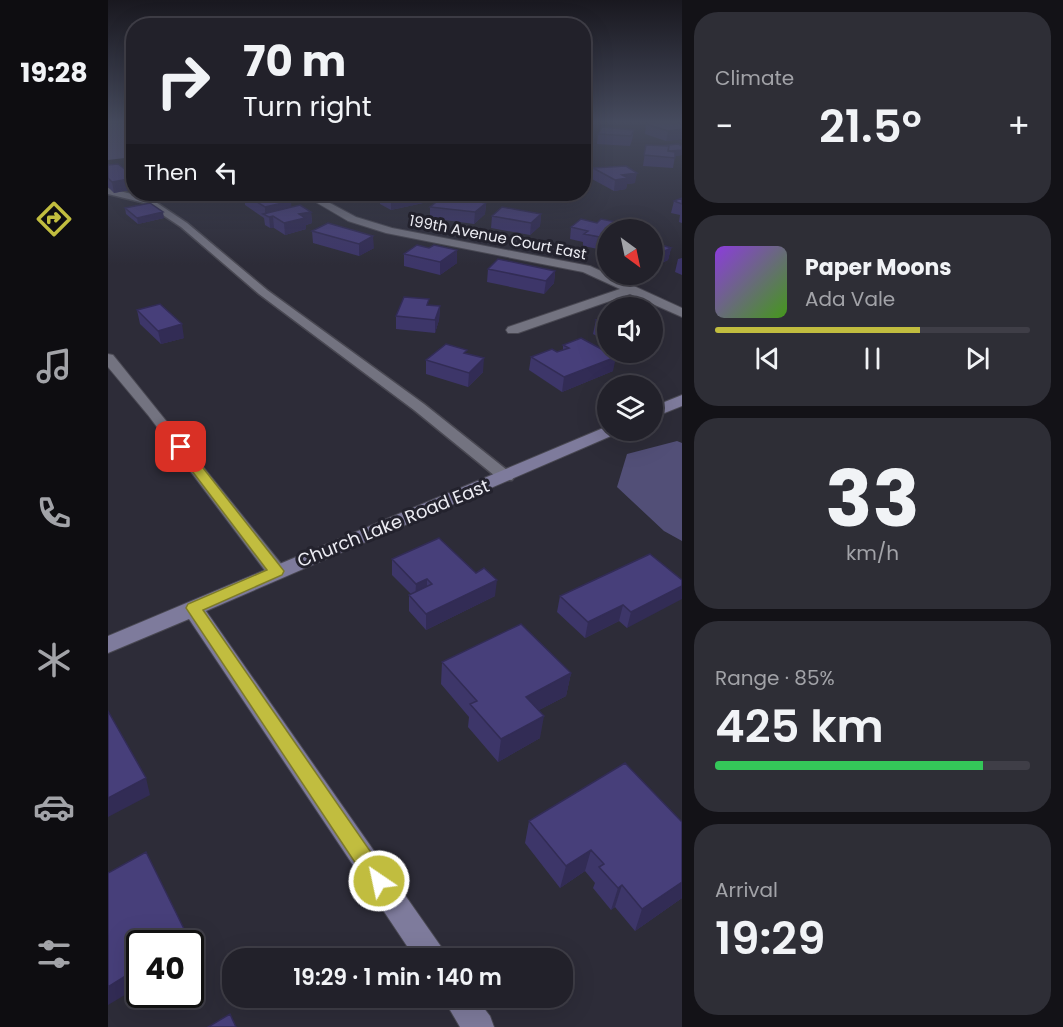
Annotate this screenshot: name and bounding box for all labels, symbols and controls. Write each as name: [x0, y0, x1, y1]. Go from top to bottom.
text: 70 m: [243, 32, 346, 91]
icon: right: [144, 42, 222, 120]
text: 19:28: [20, 54, 88, 91]
text: Climate: [715, 64, 794, 92]
text: Turn right: [243, 88, 372, 125]
text: 21.5°: [819, 95, 922, 158]
text: −: [715, 103, 733, 150]
text: +: [1007, 103, 1030, 150]
icon: left: [210, 156, 243, 189]
text: Then: [144, 157, 198, 188]
icon: directions: [33, 198, 75, 240]
street label: 199th Avenue Court East: [408, 210, 588, 264]
north arrow: [597, 219, 663, 285]
map controls: [597, 219, 663, 441]
text: Paper Moons: [805, 252, 952, 283]
text: Ada Vale: [805, 285, 895, 313]
button: sound: [597, 297, 663, 363]
icon: previous: [751, 342, 784, 375]
icon: pause: [856, 342, 889, 375]
icon: next: [961, 342, 994, 375]
icon: music: [33, 345, 75, 387]
button: layers: [597, 375, 663, 441]
pin: [155, 421, 206, 472]
icon: arrive: [164, 430, 197, 463]
text: 33: [825, 444, 920, 553]
street label: Church Lake Road East: [293, 473, 493, 573]
icon: phone: [33, 492, 75, 534]
text: km/h: [846, 539, 899, 567]
icon: climate: [33, 639, 75, 681]
text: Range · 85%: [715, 664, 835, 692]
text: 425 km: [715, 695, 884, 758]
icon: car: [33, 786, 75, 828]
position arrow: [347, 849, 411, 913]
text: Arrival: [715, 876, 778, 904]
text: 19:29: [715, 907, 825, 970]
speed limit sign: 40: [126, 930, 204, 1008]
icon: filters: [33, 933, 75, 975]
text: 19:29 · 1 min · 140 m: [293, 962, 502, 993]

